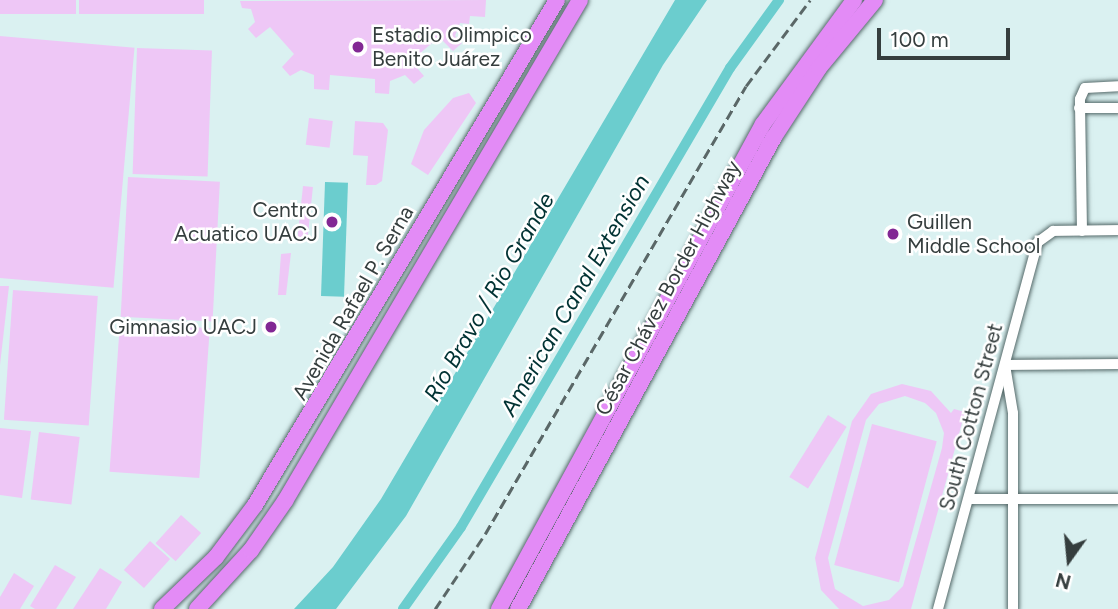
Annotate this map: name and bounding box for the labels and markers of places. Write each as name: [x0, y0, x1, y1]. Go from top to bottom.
place label: Estadio Olimpico Benito Juárez: [372, 22, 532, 72]
marker: Estadio Olimpico Benito Juárez: [350, 39, 366, 55]
place label: Centro Acuatico UACJ: [174, 197, 318, 247]
place label: Guillen Middle School: [907, 209, 1040, 259]
marker: Centro Acuatico UACJ: [324, 214, 340, 230]
marker: Guillen Middle School: [885, 226, 901, 242]
place label: Gimnasio UACJ: [109, 314, 257, 340]
marker: Gimnasio UACJ: [263, 319, 279, 335]

